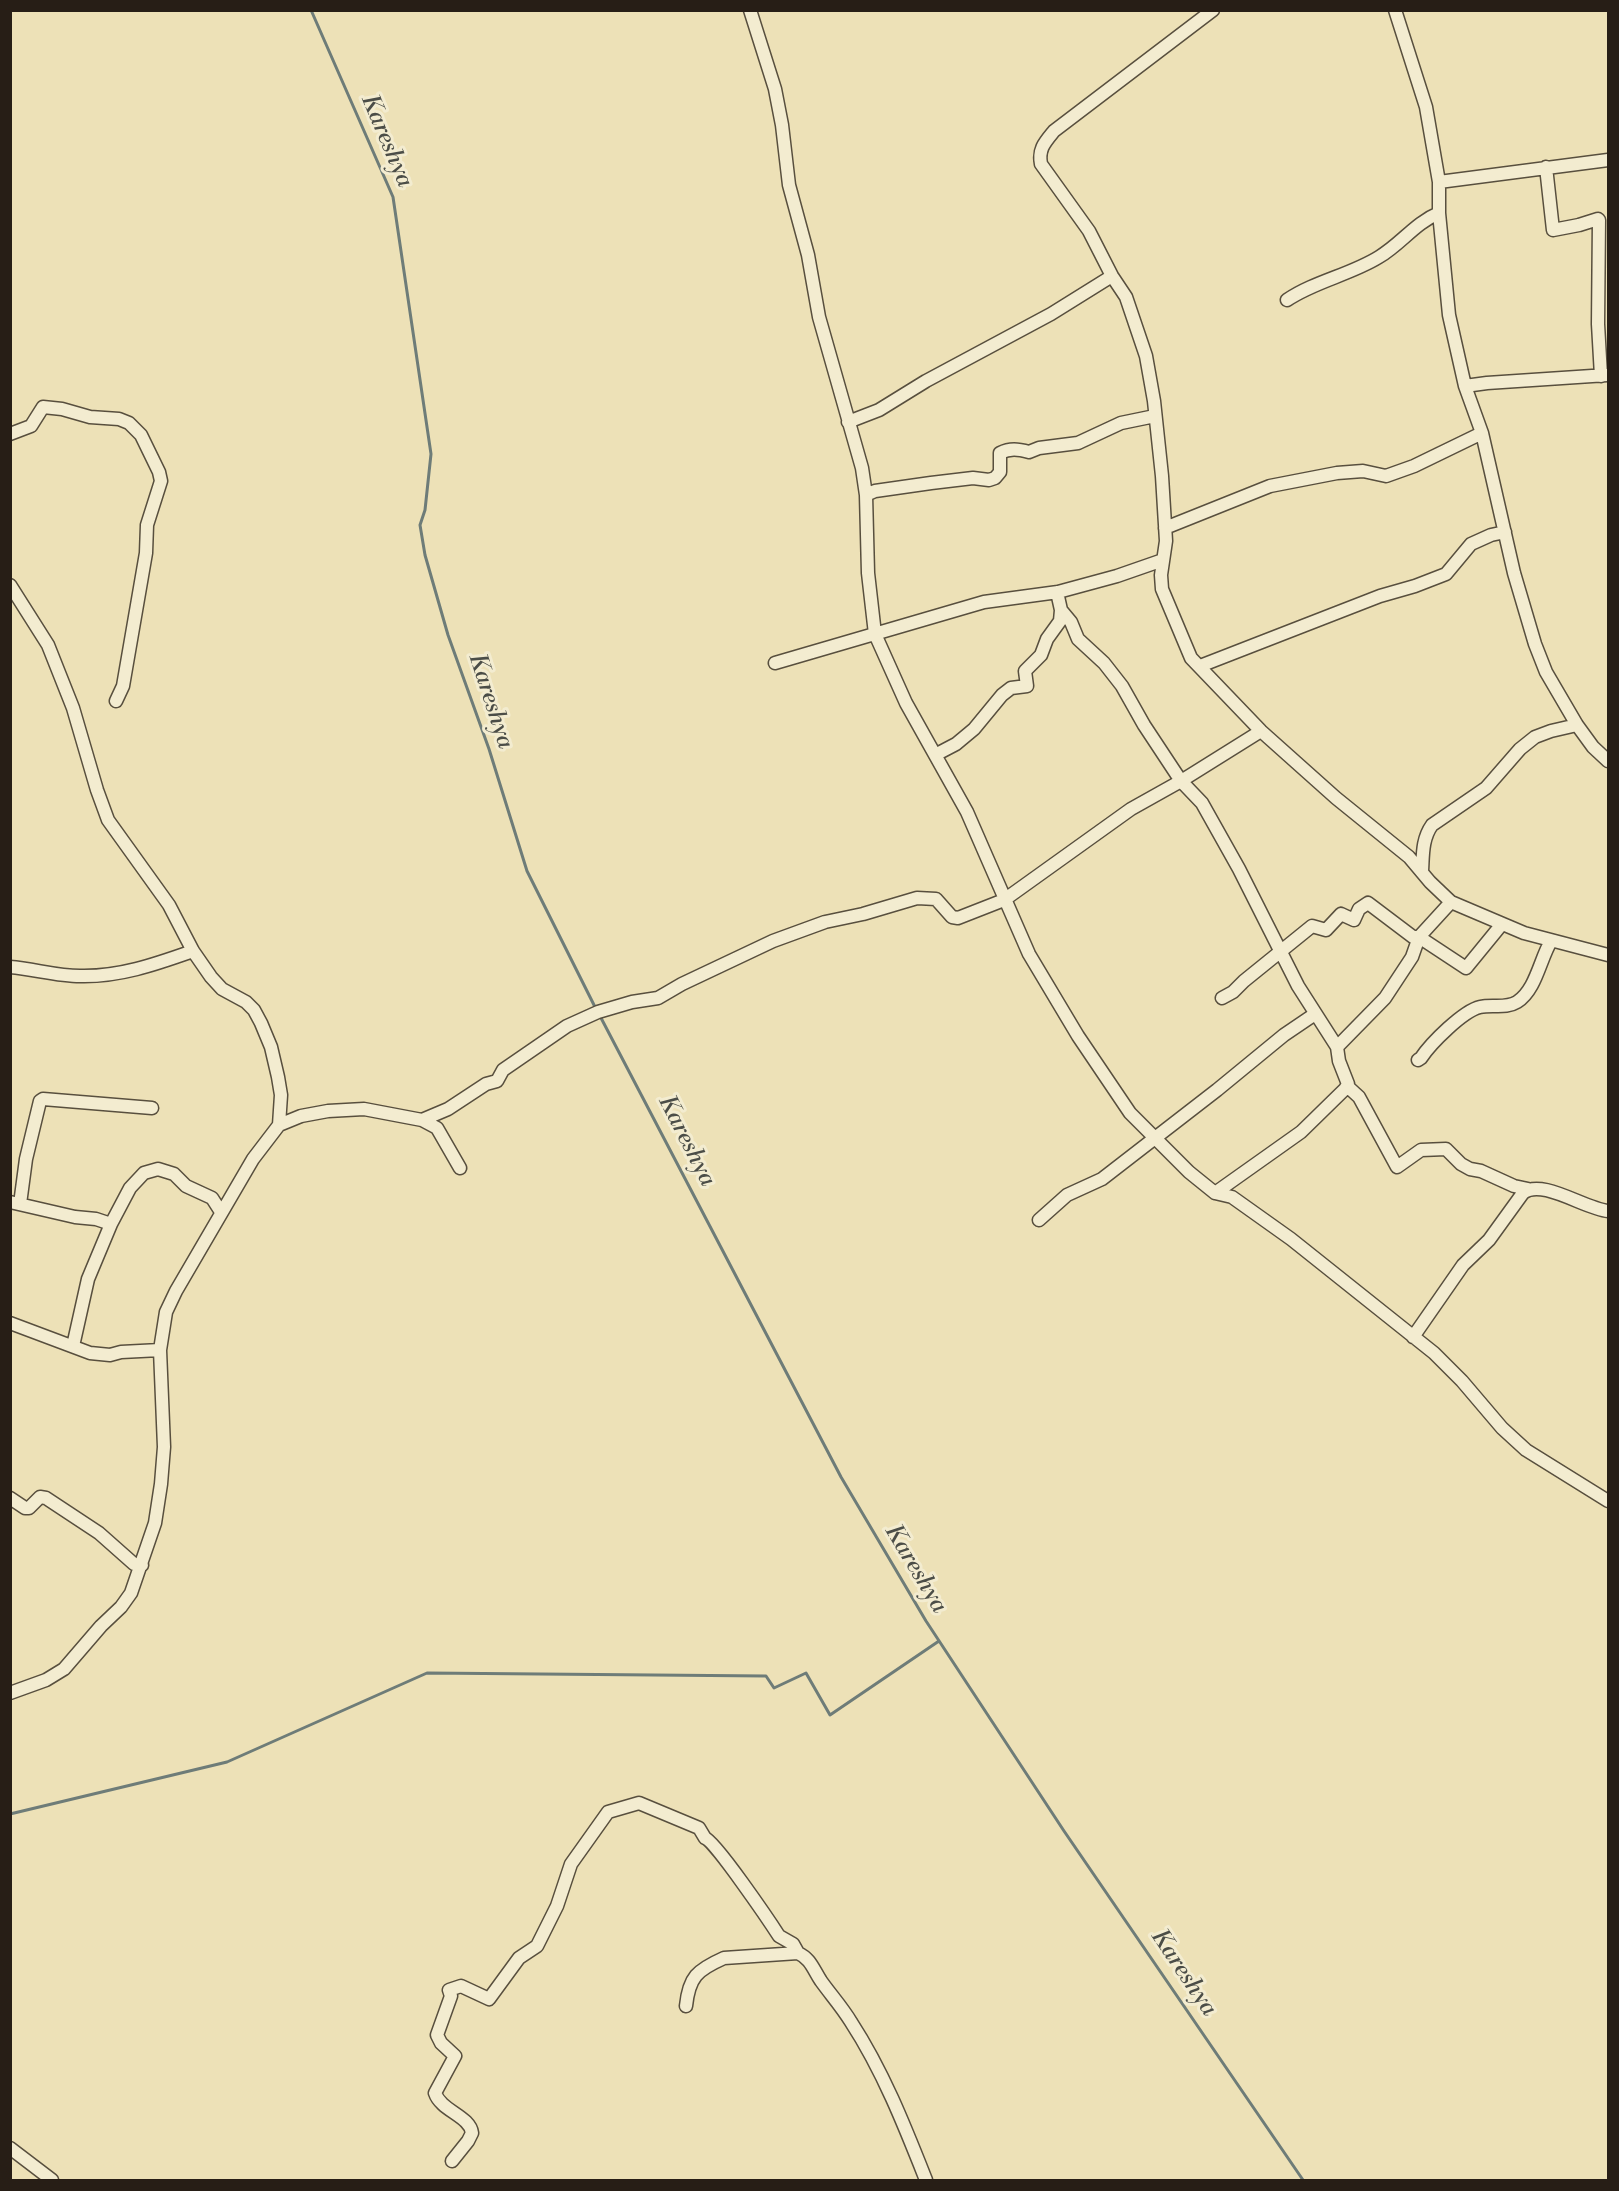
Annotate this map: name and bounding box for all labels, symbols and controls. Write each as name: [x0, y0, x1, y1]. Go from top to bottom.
water label: Kareshya: [353, 90, 419, 192]
water label: Kareshya: [461, 650, 519, 752]
water label: Kareshya: [651, 1091, 721, 1191]
water label: Kareshya: [877, 1519, 953, 1619]
water label: Kareshya: [1144, 1924, 1222, 2022]

